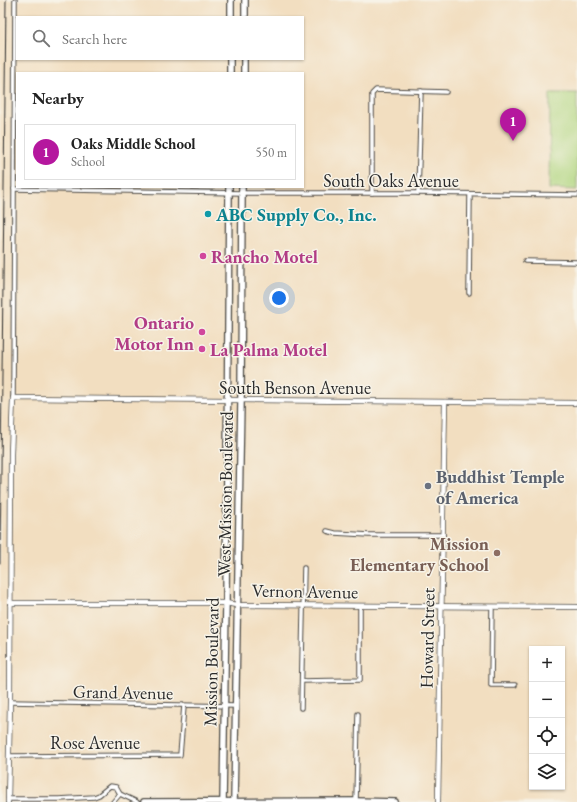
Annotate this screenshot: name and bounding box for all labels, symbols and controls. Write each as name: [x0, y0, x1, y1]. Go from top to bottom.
search box: [16, 16, 304, 60]
icon: search: [30, 27, 52, 49]
text: Search here: [62, 29, 127, 48]
text: Nearby: [32, 87, 84, 109]
pin: 1: [500, 108, 526, 141]
text: Oaks Middle School: [71, 134, 196, 153]
text: 1: [43, 144, 49, 161]
text: 550 m: [256, 144, 287, 161]
text: School: [71, 153, 105, 170]
street label: South Oaks Avenue: [323, 169, 459, 192]
place label: ABC Supply Co., Inc.: [215, 203, 377, 226]
marker: ABC Supply Co., Inc.: [203, 209, 213, 219]
place label: Rancho Motel: [211, 245, 318, 268]
marker: Rancho Motel: [198, 251, 208, 261]
your location: [269, 288, 289, 308]
place label: Ontario Motor Inn: [114, 311, 194, 355]
marker: Ontario Motor Inn: [197, 327, 207, 337]
place label: La Palma Motel: [210, 338, 327, 361]
marker: La Palma Motel: [197, 344, 207, 354]
street label: South Benson Avenue: [219, 376, 371, 399]
street label: West Mission Boulevard: [212, 410, 238, 577]
place label: Buddhist Temple of America: [436, 465, 565, 509]
marker: Buddhist Temple of America: [423, 481, 433, 491]
place label: Mission Elementary School: [350, 532, 489, 576]
marker: Mission Elementary School: [492, 548, 502, 558]
street label: Vernon Avenue: [252, 579, 358, 603]
street label: Howard Street: [415, 587, 439, 689]
street label: Mission Boulevard: [198, 596, 224, 727]
map controls: [529, 646, 565, 790]
button: +: [529, 646, 565, 682]
street label: Grand Avenue: [73, 680, 173, 704]
button: −: [529, 682, 565, 718]
button: locate: [529, 718, 565, 754]
street label: Rose Avenue: [50, 731, 140, 754]
button: layers: [529, 754, 565, 790]

